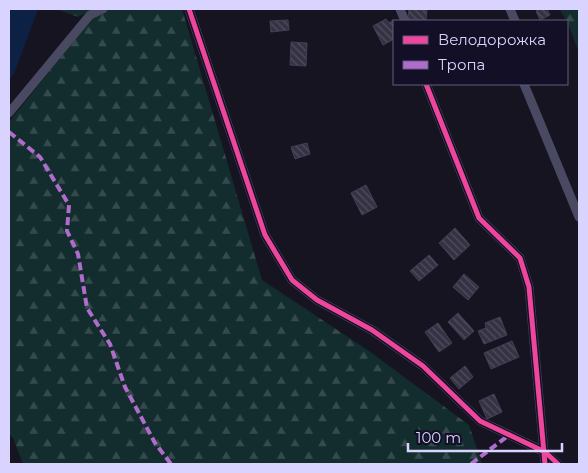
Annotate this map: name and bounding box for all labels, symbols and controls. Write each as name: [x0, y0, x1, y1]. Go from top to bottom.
legend: [393, 20, 568, 85]
text: Велодорожка: [438, 30, 546, 49]
text: Тропа: [438, 55, 485, 74]
scale bar: [408, 420, 562, 452]
text: 100 m: [416, 428, 461, 447]

